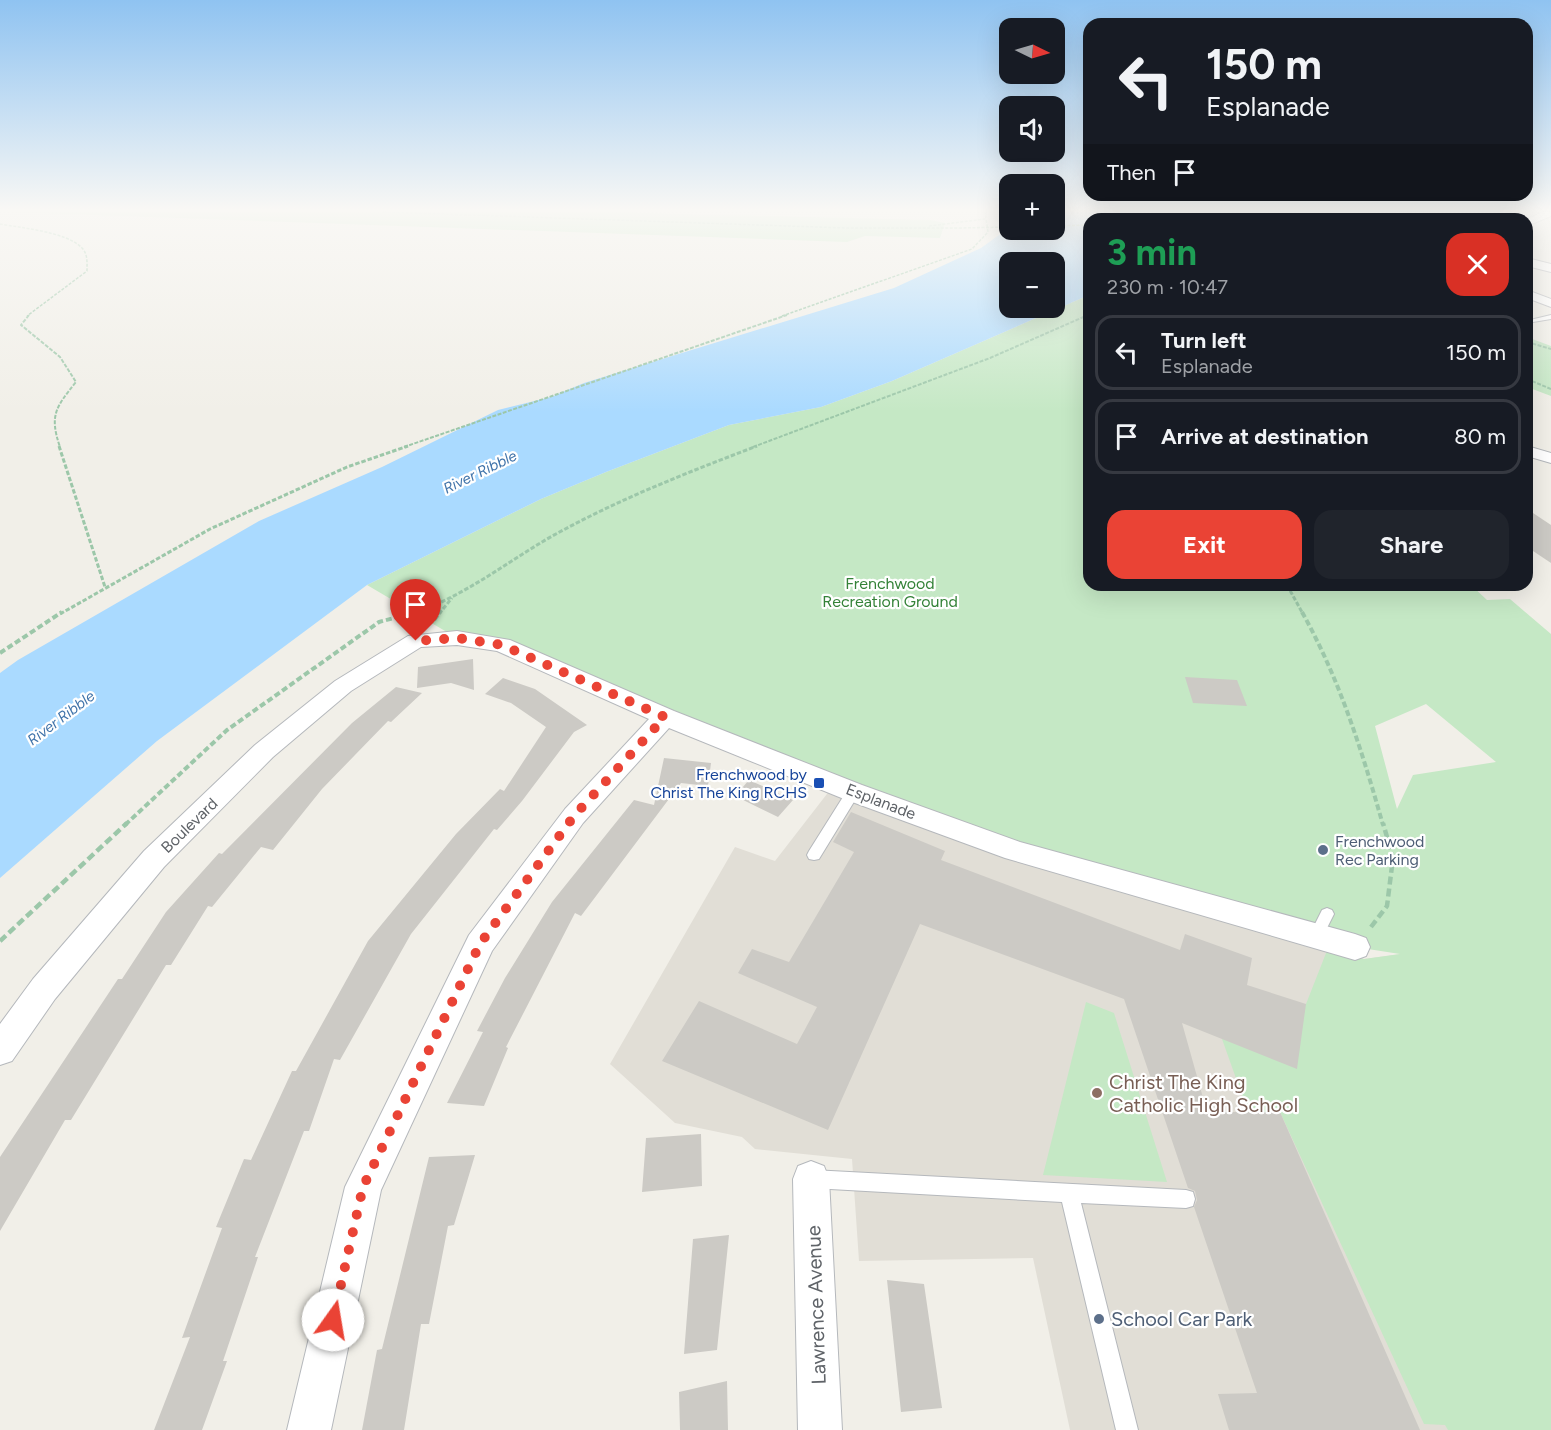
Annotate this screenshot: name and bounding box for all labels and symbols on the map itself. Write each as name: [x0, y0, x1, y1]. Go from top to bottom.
north arrow: [999, 18, 1065, 84]
water label: River Ribble: [440, 446, 520, 498]
park label: Frenchwood Recreation Ground: [822, 574, 958, 611]
pin: [390, 579, 441, 641]
water label: River Ribble: [24, 687, 98, 749]
place label: Frenchwood by Christ The King RCHS: [650, 765, 808, 802]
marker: Frenchwood by Christ The King RCHS: [812, 776, 826, 790]
street label: Esplanade: [843, 779, 919, 824]
street label: Boulevard: [157, 794, 222, 857]
place label: Frenchwood Rec Parking: [1335, 832, 1424, 869]
marker: Frenchwood Rec Parking: [1316, 843, 1330, 857]
place label: Christ The King Catholic High School: [1109, 1070, 1298, 1117]
marker: Christ The King Catholic High School: [1090, 1086, 1104, 1100]
street label: Lawrence Avenue: [801, 1225, 831, 1385]
position arrow: [301, 1288, 365, 1352]
place label: School Car Park: [1111, 1307, 1252, 1331]
marker: School Car Park: [1092, 1312, 1106, 1326]

